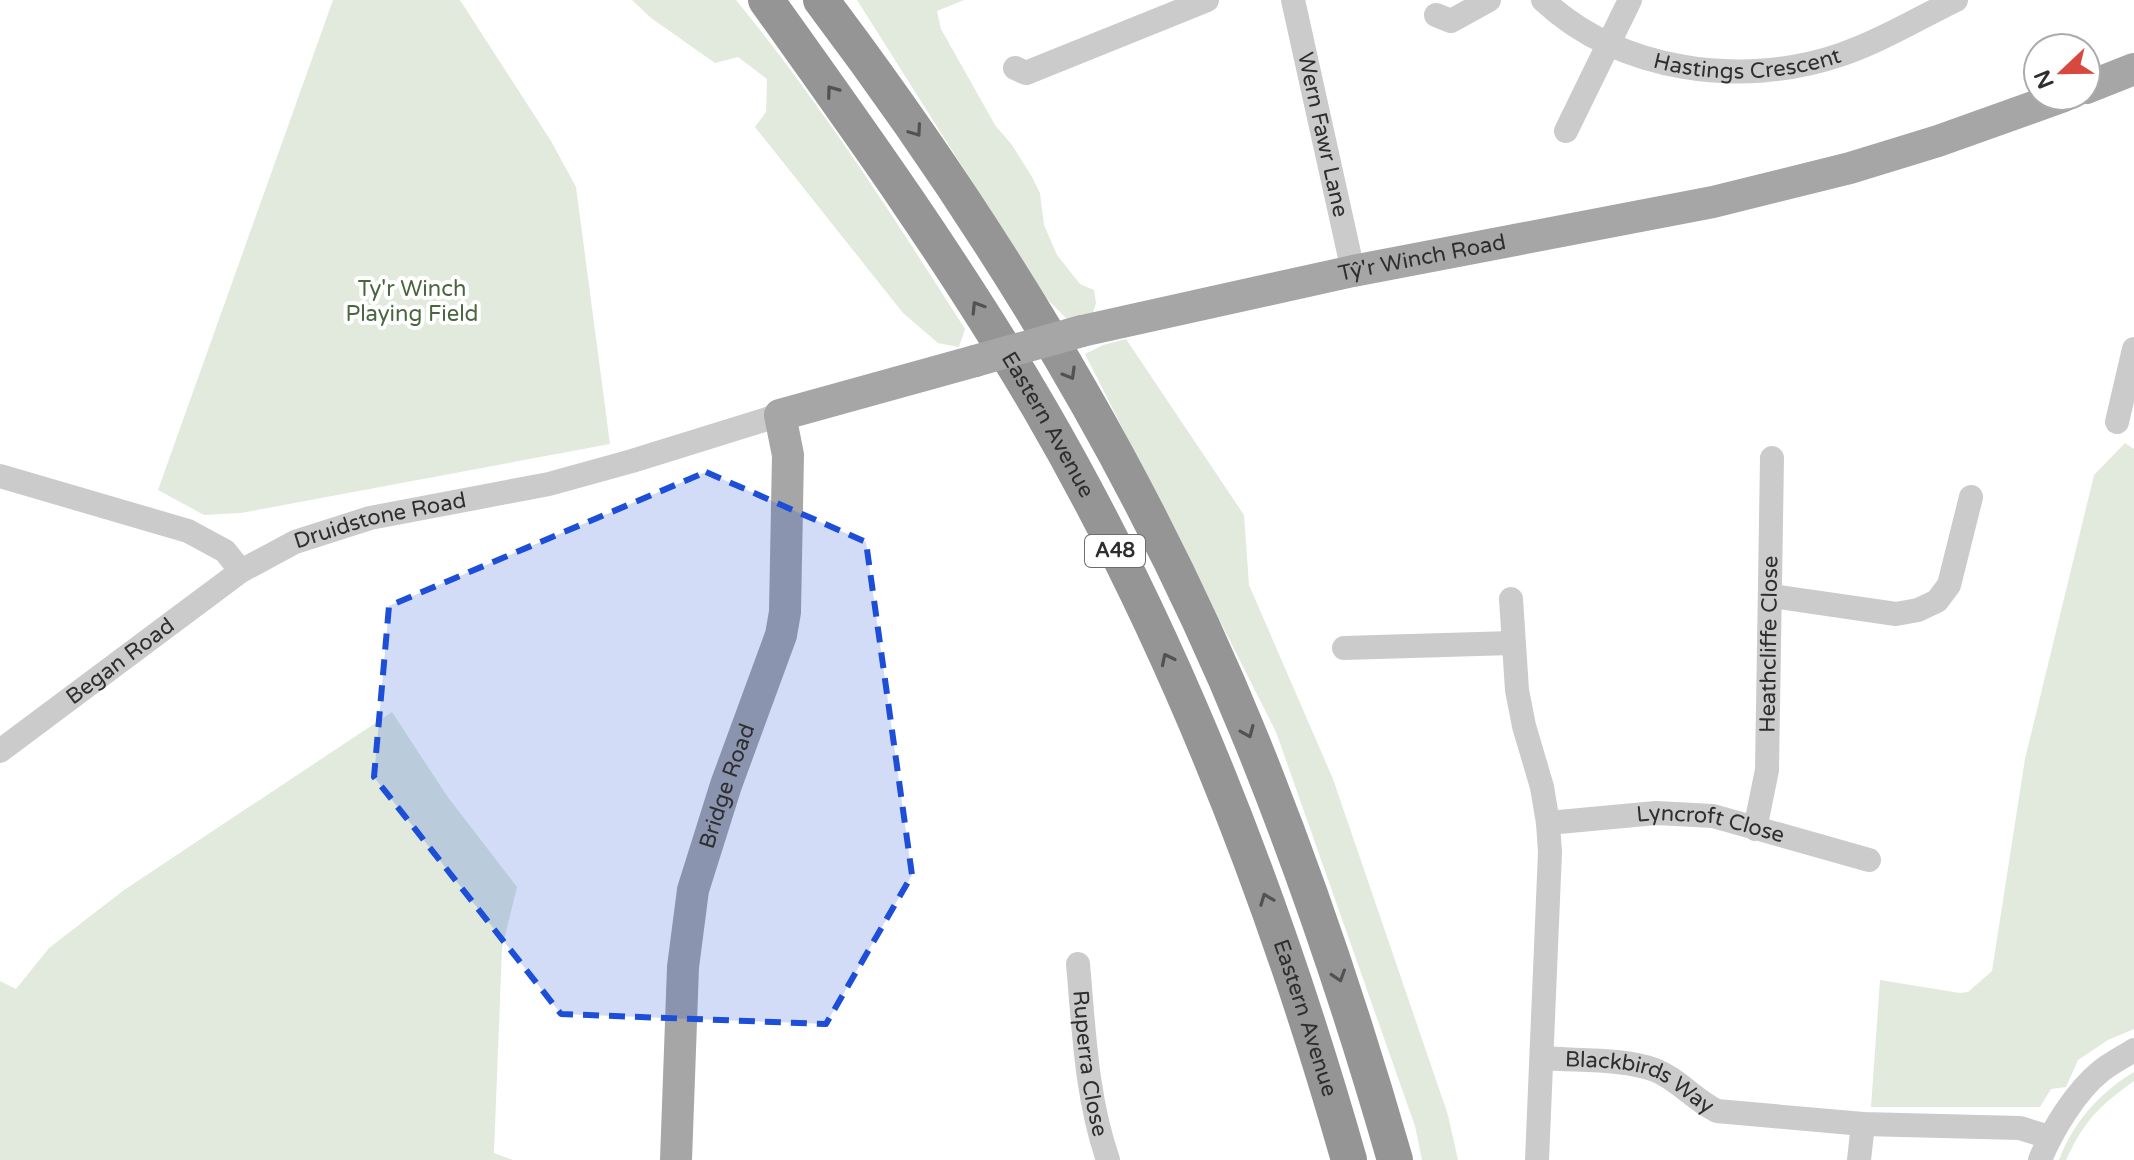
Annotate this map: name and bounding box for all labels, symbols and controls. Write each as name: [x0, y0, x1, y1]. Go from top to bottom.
north arrow: [2022, 32, 2102, 112]
street label: Hastings Crescent: [1651, 43, 1844, 84]
street label: Wern Fawr Lane: [1292, 50, 1354, 219]
text: N: [2029, 66, 2060, 92]
one-way arrow: [827, 86, 842, 100]
one-way arrow: [906, 123, 920, 137]
street label: Tŷ'r Winch Road: [1336, 229, 1508, 287]
park label: Ty'r Winch Playing Field: [345, 276, 479, 327]
one-way arrow: [972, 301, 987, 316]
street label: Eastern Avenue: [996, 347, 1100, 502]
one-way arrow: [1060, 365, 1076, 380]
street label: Druidstone Road: [291, 487, 468, 555]
road number: A48: [1085, 535, 1145, 567]
street label: Heathcliffe Close: [1755, 555, 1783, 733]
street label: Began Road: [61, 612, 179, 710]
one-way arrow: [1161, 652, 1177, 667]
street label: Bridge Road: [694, 720, 760, 852]
one-way arrow: [1238, 724, 1254, 738]
street label: Lyncroft Close: [1635, 800, 1788, 849]
one-way arrow: [1259, 893, 1276, 907]
street label: Eastern Avenue: [1268, 936, 1343, 1100]
one-way arrow: [1329, 968, 1345, 982]
street label: Ruperra Close: [1067, 989, 1113, 1139]
street label: Blackbirds Way: [1565, 1046, 1719, 1120]

